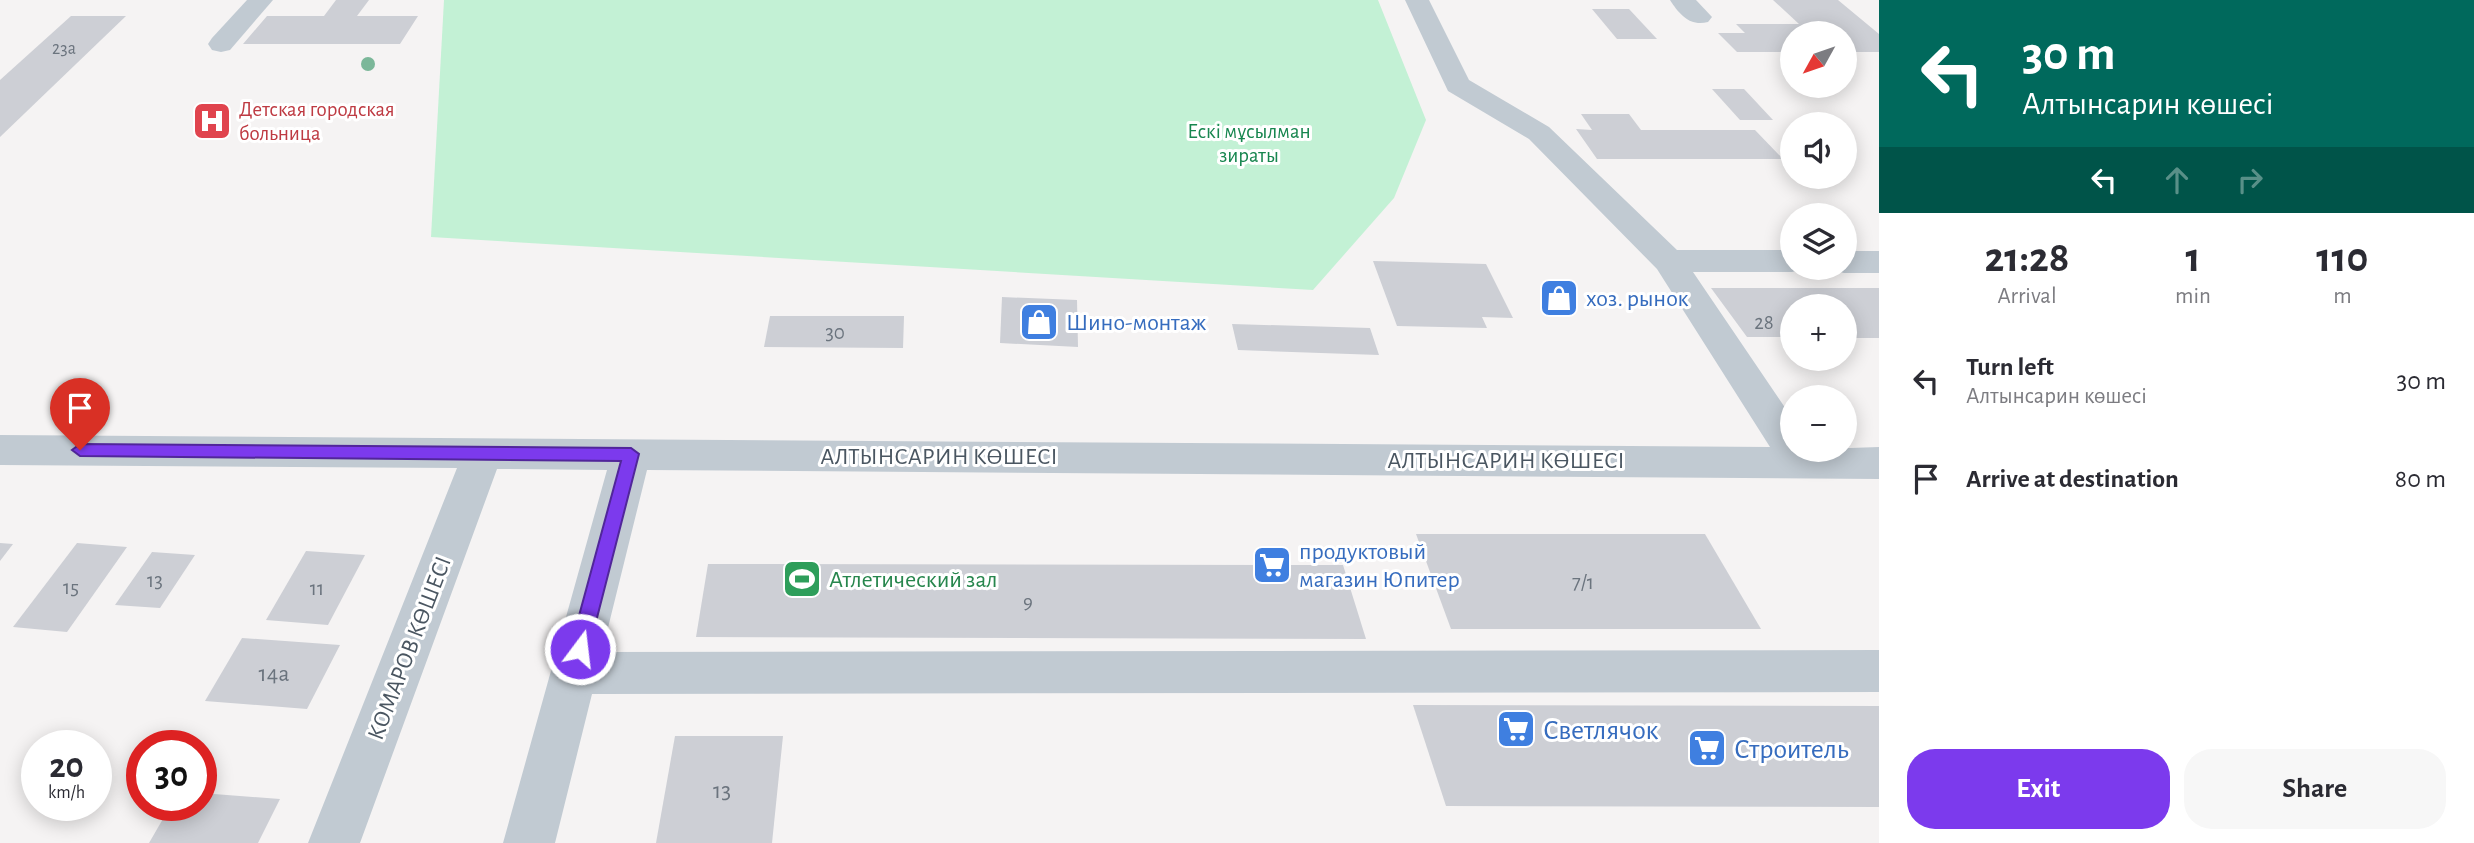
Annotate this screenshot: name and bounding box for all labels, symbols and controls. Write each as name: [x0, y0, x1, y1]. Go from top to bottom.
north arrow: [1780, 21, 1857, 98]
map controls: [1780, 21, 1857, 462]
icon: left: [1907, 28, 1998, 119]
text: 30 m: [2022, 30, 2116, 79]
house number: 23а: [52, 40, 76, 58]
text: Алтынсарин көшесі: [2022, 88, 2273, 120]
place label: Детская городская больница: [239, 99, 395, 144]
hospital icon: Детская городская больница: [191, 100, 233, 142]
button: sound: [1780, 112, 1857, 189]
park label: Ескі мұсылман зираты: [1187, 121, 1311, 166]
icon: left: [2085, 161, 2123, 199]
icon: ahead: [2158, 161, 2196, 199]
icon: right: [2231, 161, 2269, 199]
button: layers: [1780, 203, 1857, 280]
text: 21:28: [1985, 237, 2070, 279]
text: 1: [2185, 237, 2201, 279]
text: 110: [2316, 237, 2368, 279]
shop icon: хоз. рынок: [1538, 277, 1580, 319]
text: Arrival: [1997, 285, 2057, 308]
text: min: [2175, 285, 2211, 308]
text: m: [2333, 285, 2352, 308]
place label: хоз. рынок: [1586, 287, 1689, 311]
button: +: [1780, 294, 1857, 371]
shop icon: Шино-монтаж: [1018, 301, 1060, 343]
place label: Шино-монтаж: [1066, 311, 1207, 335]
house number: 28: [1754, 312, 1774, 333]
house number: 30: [825, 322, 845, 343]
text: Turn left: [1966, 354, 2054, 380]
icon: left: [1907, 362, 1945, 400]
text: 30 m: [2396, 368, 2446, 394]
pin: [50, 378, 110, 450]
button: −: [1780, 385, 1857, 462]
text: Алтынсарин көшесі: [1966, 385, 2147, 408]
icon: arrive: [61, 389, 99, 427]
street label: АЛТЫНСАРИН КӨШЕСІ: [820, 445, 1058, 469]
street label: АЛТЫНСАРИН КӨШЕСІ: [1387, 449, 1625, 473]
icon: arrive: [1907, 460, 1945, 498]
text: Arrive at destination: [1966, 466, 2179, 492]
text: 80 m: [2395, 466, 2446, 492]
place label: продуктовый магазин Юпитер: [1299, 540, 1460, 592]
supermarket icon: продуктовый магазин Юпитер: [1251, 544, 1293, 586]
street label: КОМАРОВ КӨШЕСІ: [364, 553, 456, 744]
sports icon: Атлетический зал: [781, 558, 823, 600]
place label: Атлетический зал: [829, 568, 998, 592]
house number: 13: [147, 570, 163, 591]
house number: 7/1: [1572, 572, 1594, 593]
house number: 15: [63, 577, 79, 598]
house number: 11: [310, 578, 324, 599]
house number: 9: [1023, 591, 1033, 612]
position arrow: [543, 612, 617, 686]
house number: 14а: [259, 662, 289, 686]
supermarket icon: Светлячок: [1495, 708, 1537, 750]
place label: Светлячок: [1543, 717, 1658, 745]
supermarket icon: Строитель: [1686, 727, 1728, 769]
speed limit sign: 30: [126, 730, 217, 821]
place label: Строитель: [1734, 736, 1849, 764]
text: 20: [49, 749, 84, 784]
button: Exit: [1907, 749, 2170, 829]
button: Share: [2184, 749, 2446, 829]
house number: 13: [713, 779, 731, 803]
text: km/h: [48, 784, 85, 802]

